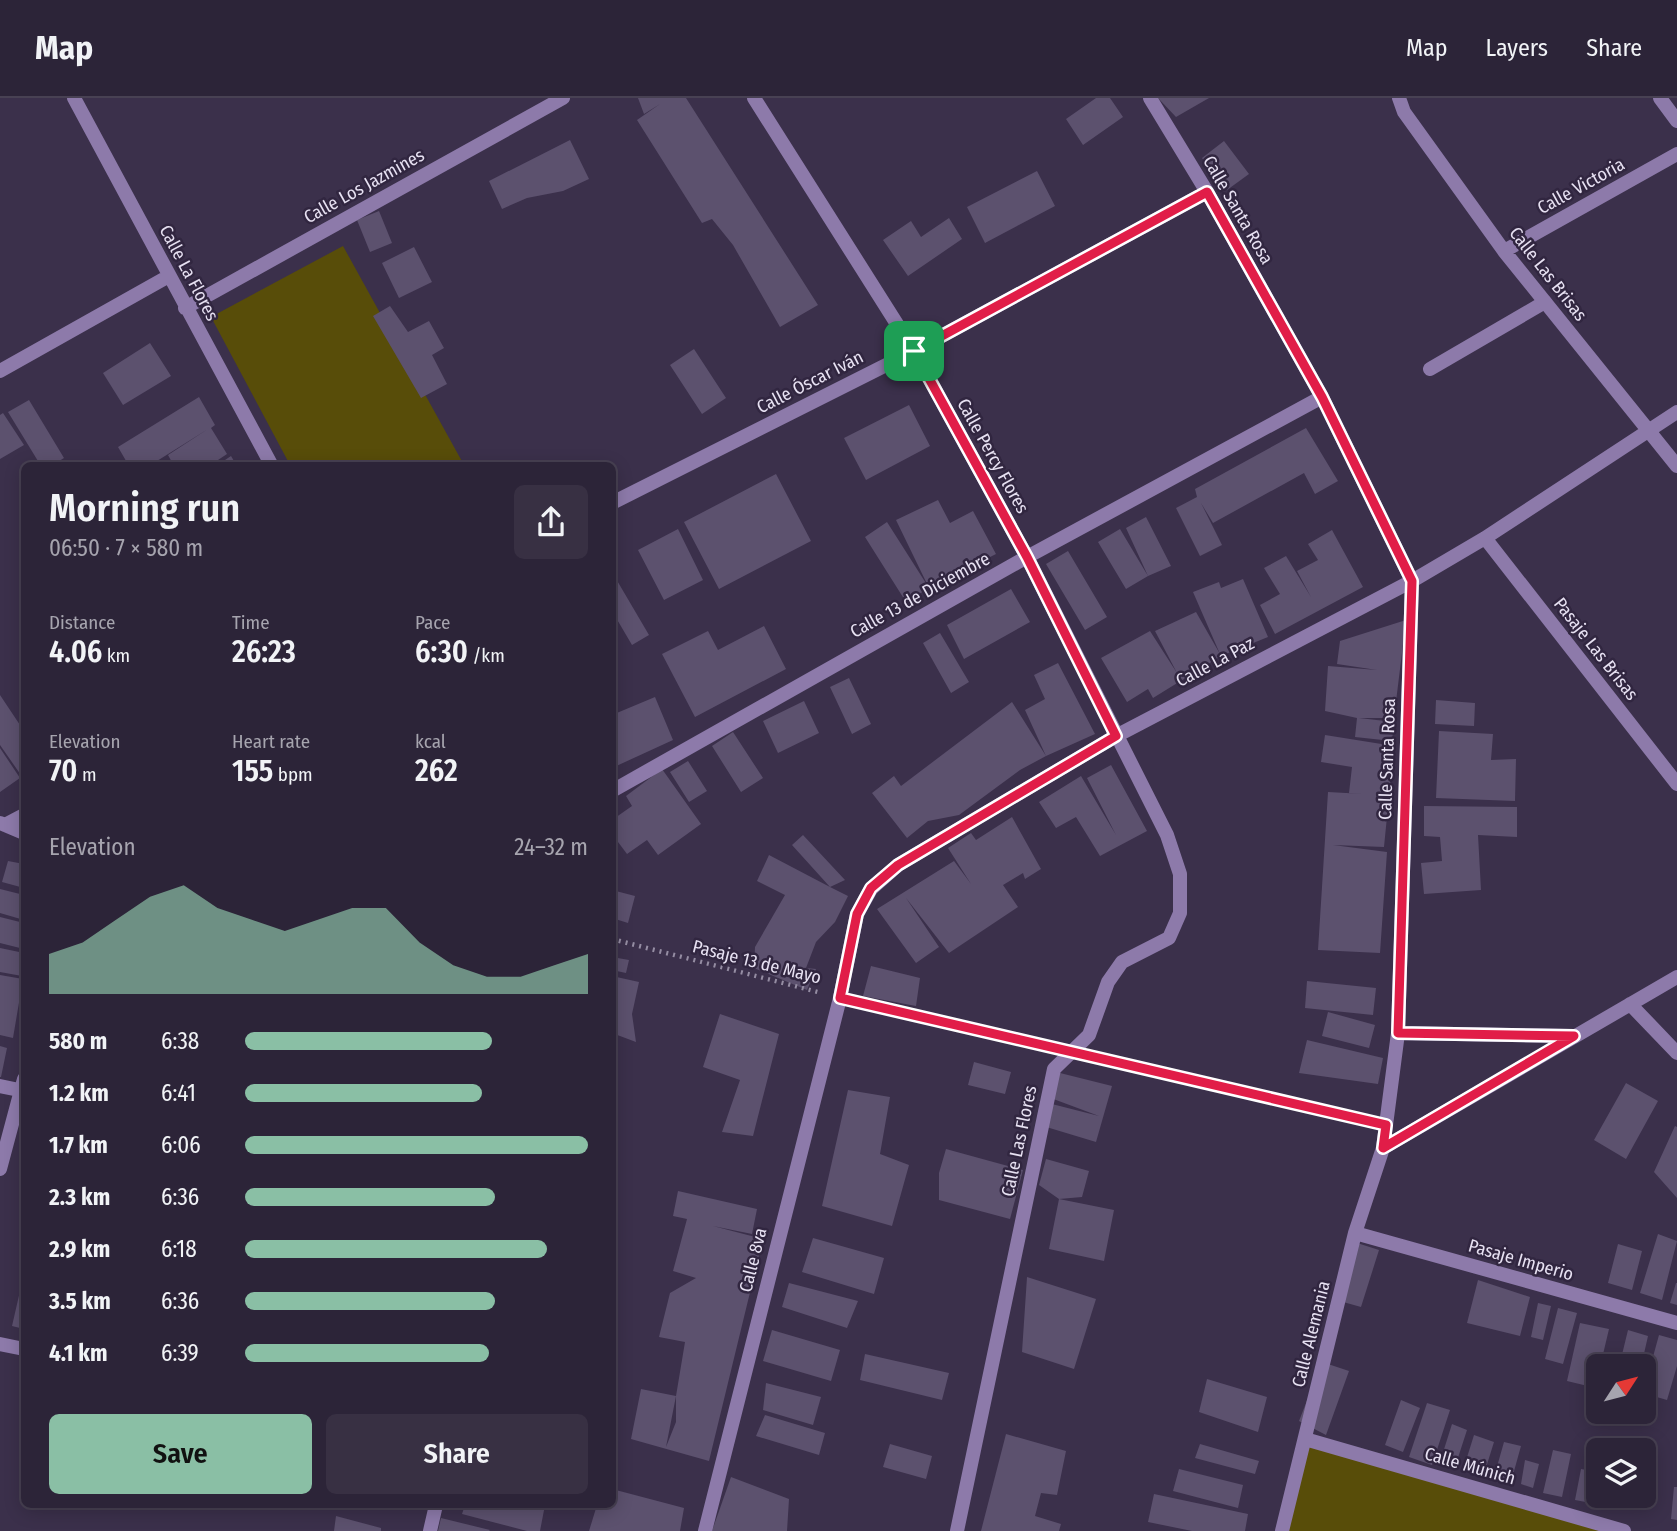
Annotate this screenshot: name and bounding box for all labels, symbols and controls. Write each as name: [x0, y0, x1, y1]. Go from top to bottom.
text: Map: [35, 28, 93, 68]
text: Map: [1406, 34, 1448, 62]
text: Layers: [1486, 34, 1548, 62]
text: Share: [1586, 34, 1642, 62]
street label: Calle Los Jazmines: [300, 144, 428, 228]
street label: Calle Santa Rosa: [1198, 152, 1278, 268]
street label: Calle Victoria: [1534, 153, 1629, 219]
street label: Calle La Flores: [155, 221, 224, 325]
street label: Calle Las Brisas: [1504, 223, 1592, 326]
pin: [884, 321, 944, 381]
icon: arrive: [895, 332, 933, 370]
street label: Calle Óscar Iván: [753, 346, 867, 418]
street label: Calle Percy Flores: [952, 395, 1034, 518]
text: Morning run: [49, 485, 240, 531]
button: share: [514, 485, 588, 559]
text: 06:50 · 7 × 580 m: [49, 534, 203, 562]
street label: Calle 13 de Diciembre: [846, 547, 994, 643]
street label: Pasaje Las Brisas: [1549, 593, 1643, 705]
text: Distance: [49, 611, 116, 634]
text: Time: [232, 611, 270, 634]
text: Pace: [415, 611, 450, 634]
street label: Calle La Paz: [1172, 632, 1258, 692]
text: 4.06: [49, 634, 102, 670]
text: 26:23: [232, 634, 296, 670]
text: 6:30: [415, 634, 468, 670]
text: km: [102, 644, 130, 667]
text: /km: [468, 644, 505, 667]
street label: Calle Santa Rosa: [1374, 698, 1400, 820]
text: Elevation: [49, 730, 121, 753]
text: Heart rate: [232, 730, 310, 753]
text: kcal: [415, 730, 446, 753]
text: 70: [49, 753, 78, 789]
text: 155: [232, 753, 273, 789]
text: 262: [415, 753, 458, 789]
text: m: [78, 763, 97, 786]
text: bpm: [273, 763, 313, 786]
text: Elevation: [49, 833, 136, 861]
text: 24–32 m: [514, 833, 588, 861]
street label: Pasaje 13 de Mayo: [690, 935, 824, 989]
text: 580 m: [49, 1027, 107, 1055]
text: 6:38: [161, 1027, 199, 1055]
text: 1.2 km: [49, 1079, 109, 1107]
text: 6:41: [161, 1079, 196, 1107]
street label: Calle Las Flores: [997, 1083, 1042, 1198]
text: 1.7 km: [49, 1131, 108, 1159]
text: 6:06: [161, 1131, 201, 1159]
text: 2.3 km: [49, 1183, 110, 1211]
text: 6:36: [161, 1183, 199, 1211]
street label: Calle 8va: [734, 1225, 772, 1294]
street label: Pasaje Imperio: [1466, 1234, 1576, 1286]
text: 2.9 km: [49, 1235, 110, 1263]
text: 6:18: [161, 1235, 197, 1263]
street label: Calle Alemania: [1287, 1278, 1335, 1389]
text: 3.5 km: [49, 1287, 111, 1315]
text: 6:36: [161, 1287, 199, 1315]
text: 4.1 km: [49, 1339, 108, 1367]
text: 6:39: [161, 1339, 199, 1367]
north arrow: [1586, 1354, 1656, 1424]
map controls: [1586, 1354, 1656, 1508]
button: Save: [49, 1414, 312, 1494]
button: Share: [326, 1414, 588, 1494]
button: layers: [1586, 1438, 1656, 1508]
street label: Calle Múnich: [1422, 1443, 1518, 1489]

